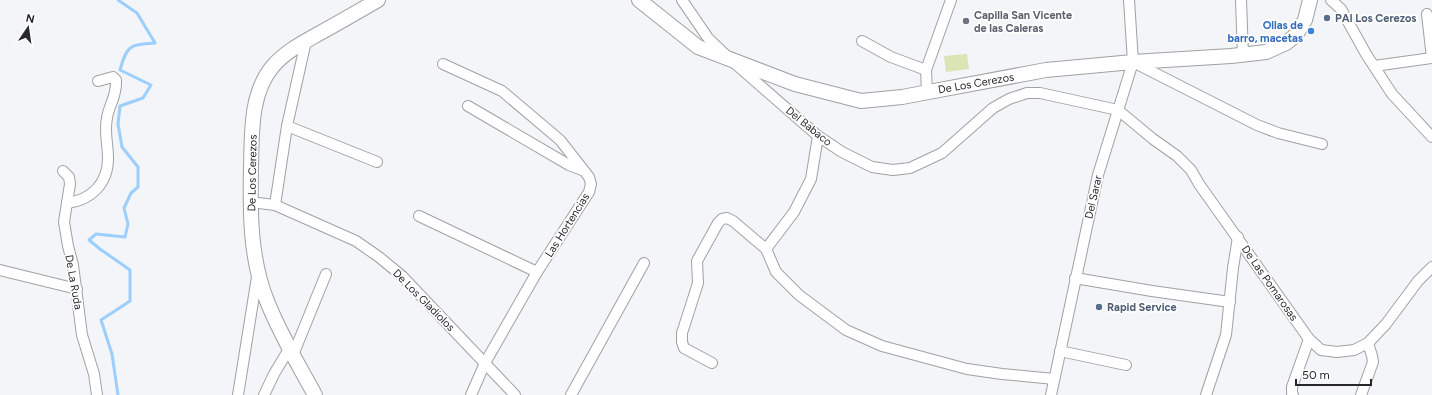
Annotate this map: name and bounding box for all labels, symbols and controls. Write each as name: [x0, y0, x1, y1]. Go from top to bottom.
north arrow: [8, 8, 48, 48]
place label: Capilla San Vicente de las Caleras: [974, 9, 1072, 35]
text: N: [25, 11, 36, 26]
place label: PAI Los Cerezos: [1335, 12, 1416, 25]
marker: PAI Los Cerezos: [1322, 13, 1332, 23]
marker: Capilla San Vicente de las Caleras: [961, 16, 971, 26]
place label: Ollas de barro, macetas: [1228, 19, 1303, 45]
marker: Ollas de barro, macetas: [1306, 26, 1316, 36]
street label: De Los Cerezos: [937, 70, 1015, 97]
street label: Del Babaco: [783, 104, 834, 149]
street label: De Los Cerezos: [245, 134, 260, 212]
street label: Del Sarar: [1082, 174, 1105, 220]
street label: Las Hortencias: [543, 191, 592, 260]
street label: De Las Pomarosas: [1239, 243, 1300, 323]
street label: De La Ruda: [62, 254, 85, 311]
street label: De Los Gladiolos: [390, 267, 457, 334]
place label: Rapid Service: [1107, 301, 1177, 314]
marker: Rapid Service: [1094, 302, 1104, 312]
scale bar: [1296, 361, 1371, 387]
text: 50 m: [1302, 368, 1330, 382]

